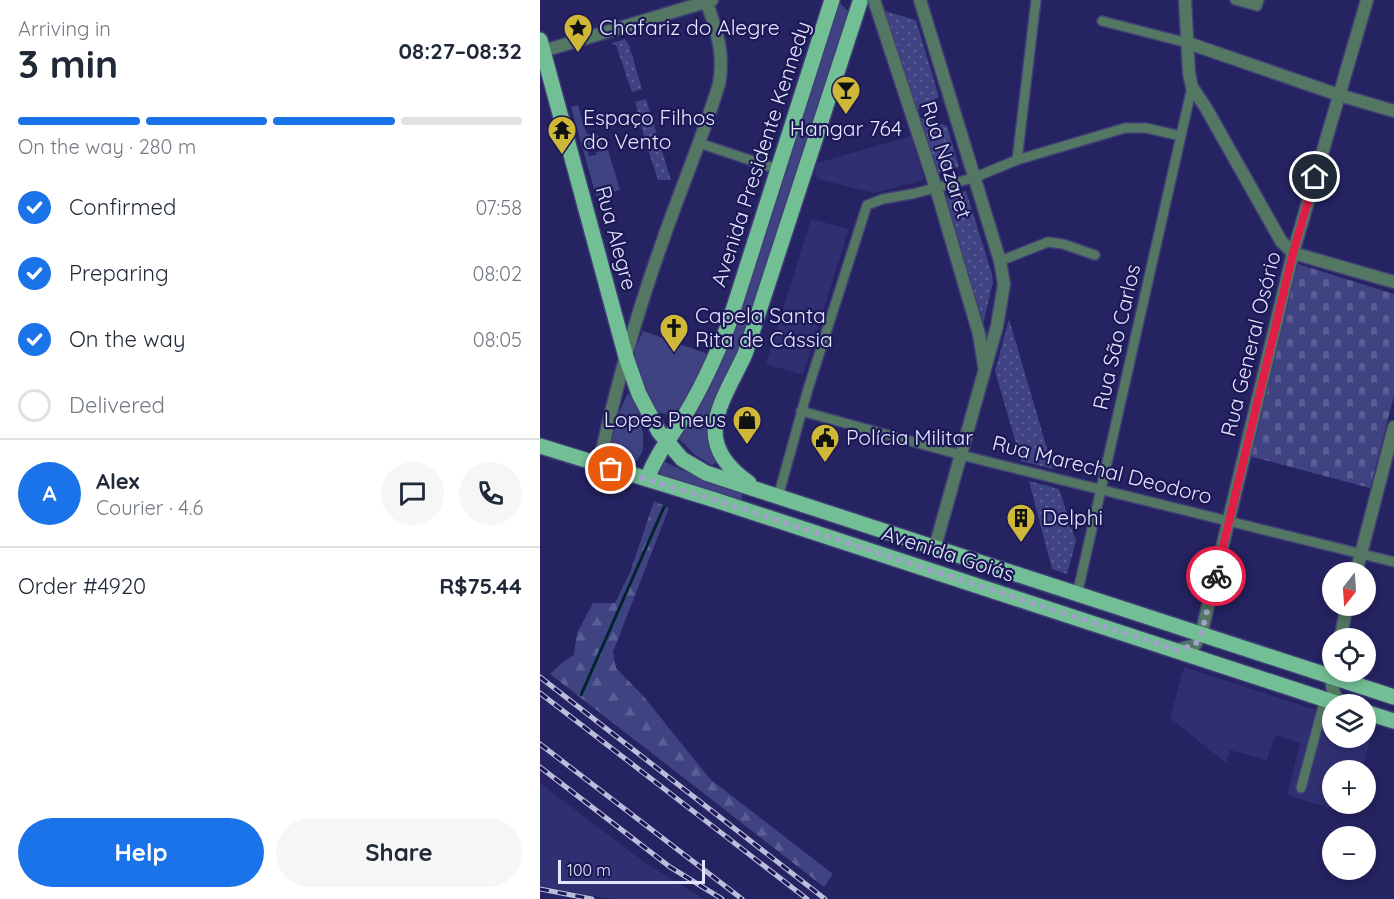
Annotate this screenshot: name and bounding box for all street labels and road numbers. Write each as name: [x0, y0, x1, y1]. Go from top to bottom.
street label: Avenida Presidente Kennedy: [705, 18, 815, 290]
street label: Rua Nazaret: [916, 98, 978, 222]
street label: Rua Alegre: [591, 183, 643, 293]
street label: Rua General Osório: [1214, 249, 1286, 439]
street label: Rua São Carlos: [1087, 261, 1145, 412]
street label: Rua Marechal Deodoro: [990, 429, 1215, 509]
street label: Avenida Goiás: [879, 519, 1018, 587]

